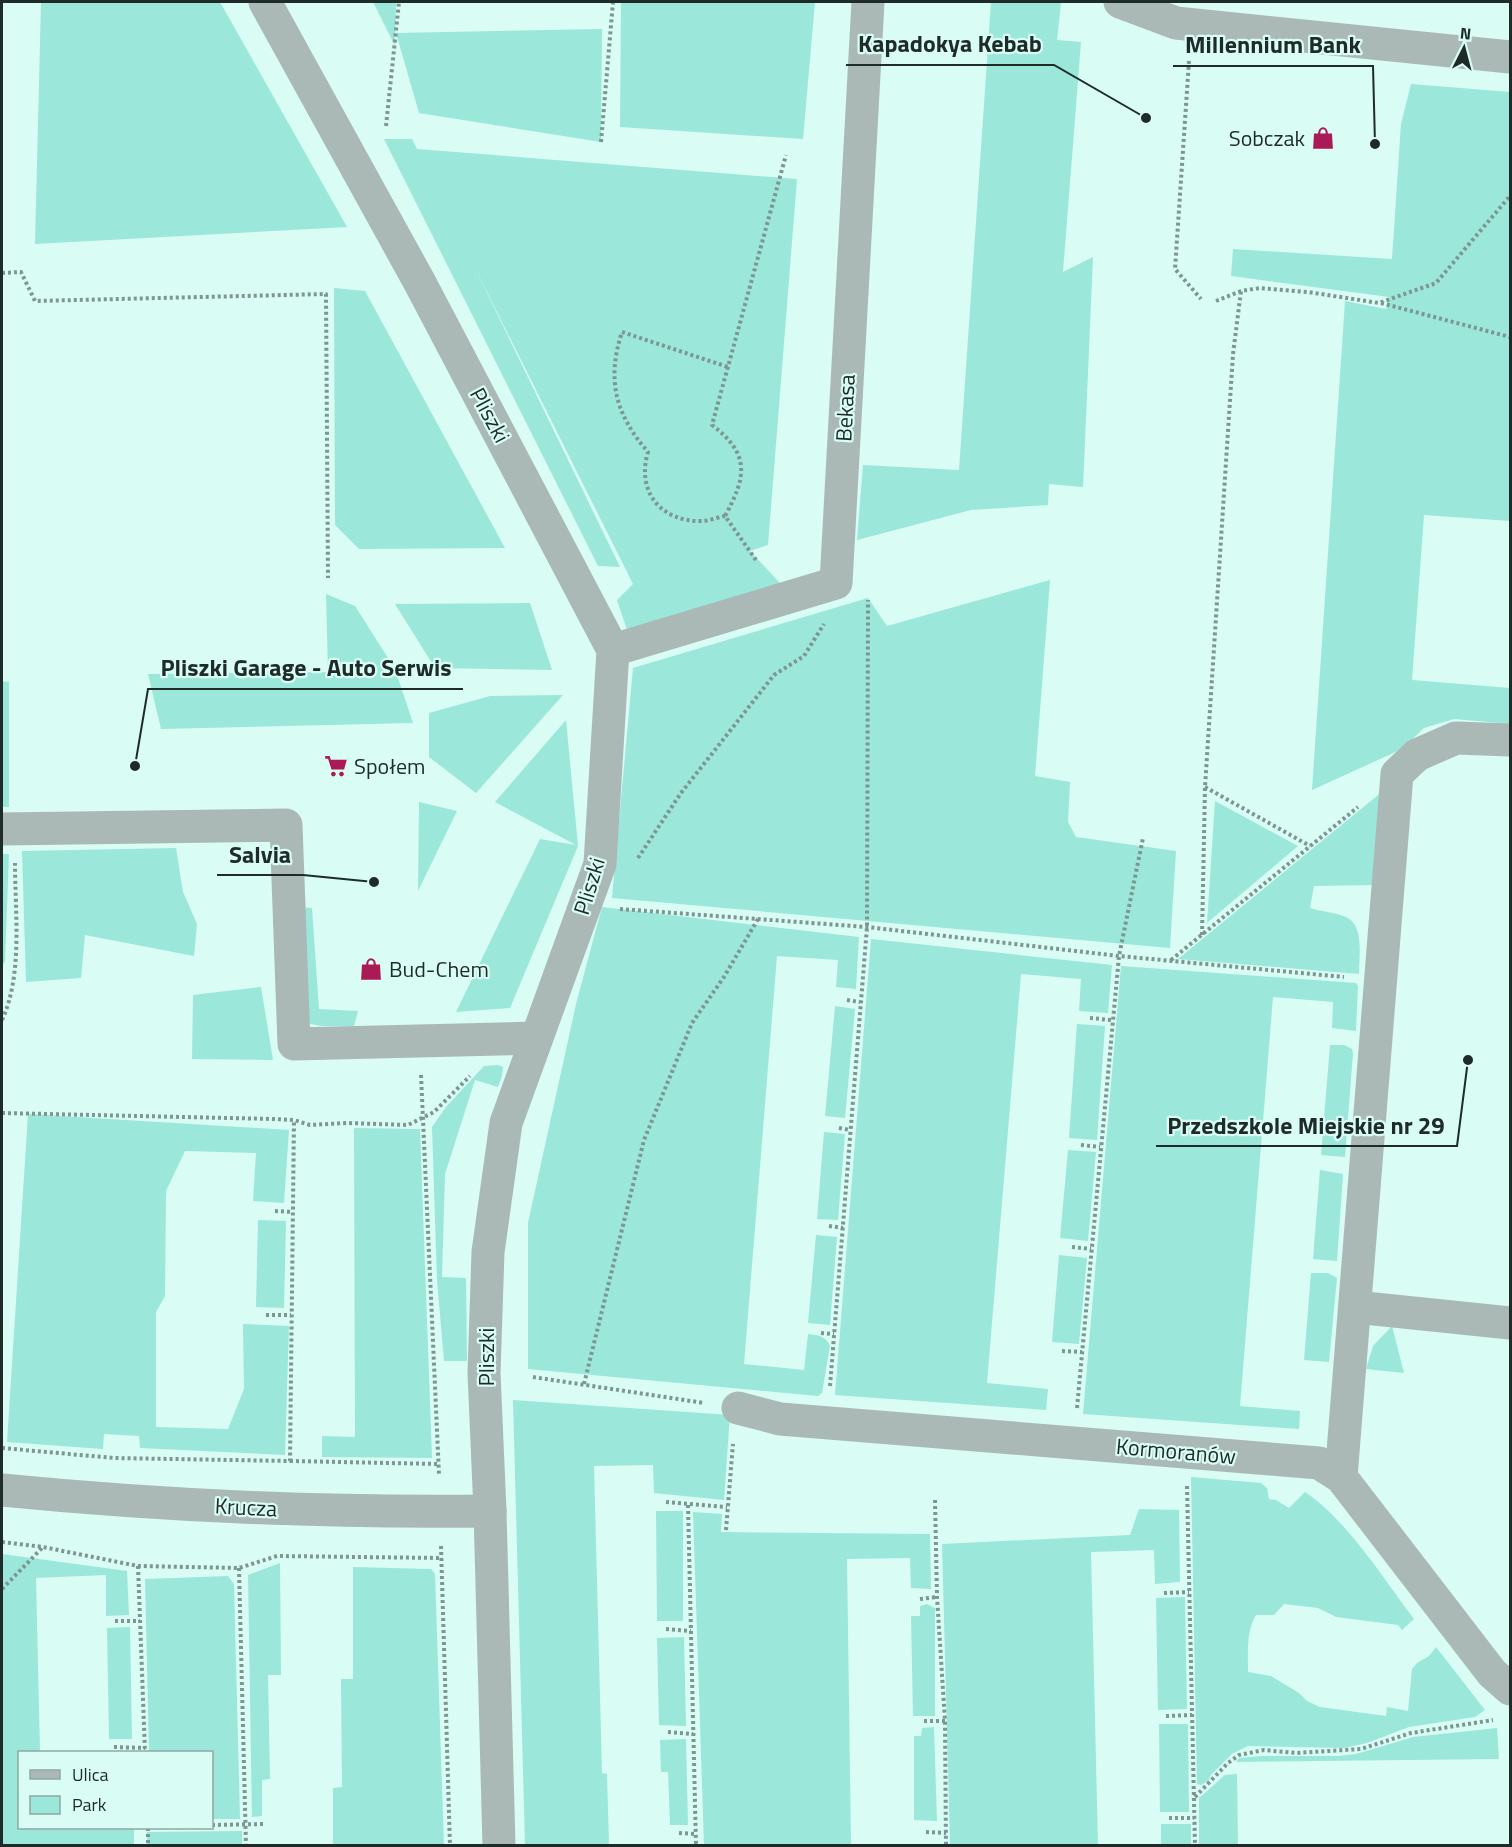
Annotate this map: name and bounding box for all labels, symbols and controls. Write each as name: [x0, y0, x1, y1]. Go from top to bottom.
north arrow: [1434, 18, 1494, 78]
text: N: [1459, 21, 1472, 46]
callout: Kapadokya Kebab: [846, 23, 1054, 65]
callout: Millennium Bank: [1173, 24, 1373, 66]
text: Kapadokya Kebab: [858, 25, 1042, 61]
text: Millennium Bank: [1185, 26, 1362, 62]
place label: Sobczak: [1229, 121, 1305, 155]
shop icon: Sobczak: [1310, 125, 1336, 151]
street label: Bekasa: [826, 373, 864, 443]
street label: Pliszki: [461, 381, 519, 449]
callout: Pliszki Garage - Auto Serwis: [148, 647, 463, 689]
text: Pliszki Garage - Auto Serwis: [160, 649, 452, 685]
place label: Społem: [354, 749, 425, 783]
supermarket icon: Społem: [323, 753, 349, 779]
callout: Salvia: [217, 833, 303, 875]
text: Salvia: [229, 836, 291, 872]
street label: Pliszki: [564, 853, 614, 919]
place label: Bud-Chem: [389, 952, 489, 986]
shop icon: Bud-Chem: [358, 956, 384, 982]
callout: Przedszkole Miejskie nr 29: [1156, 1104, 1457, 1146]
text: Przedszkole Miejskie nr 29: [1167, 1107, 1445, 1143]
street label: Pliszki: [469, 1328, 503, 1386]
street label: Kormoranów: [1115, 1429, 1238, 1473]
street label: Krucza: [214, 1488, 278, 1526]
legend: [18, 1751, 213, 1829]
text: Ulica: [72, 1761, 109, 1788]
text: Park: [72, 1791, 107, 1818]

